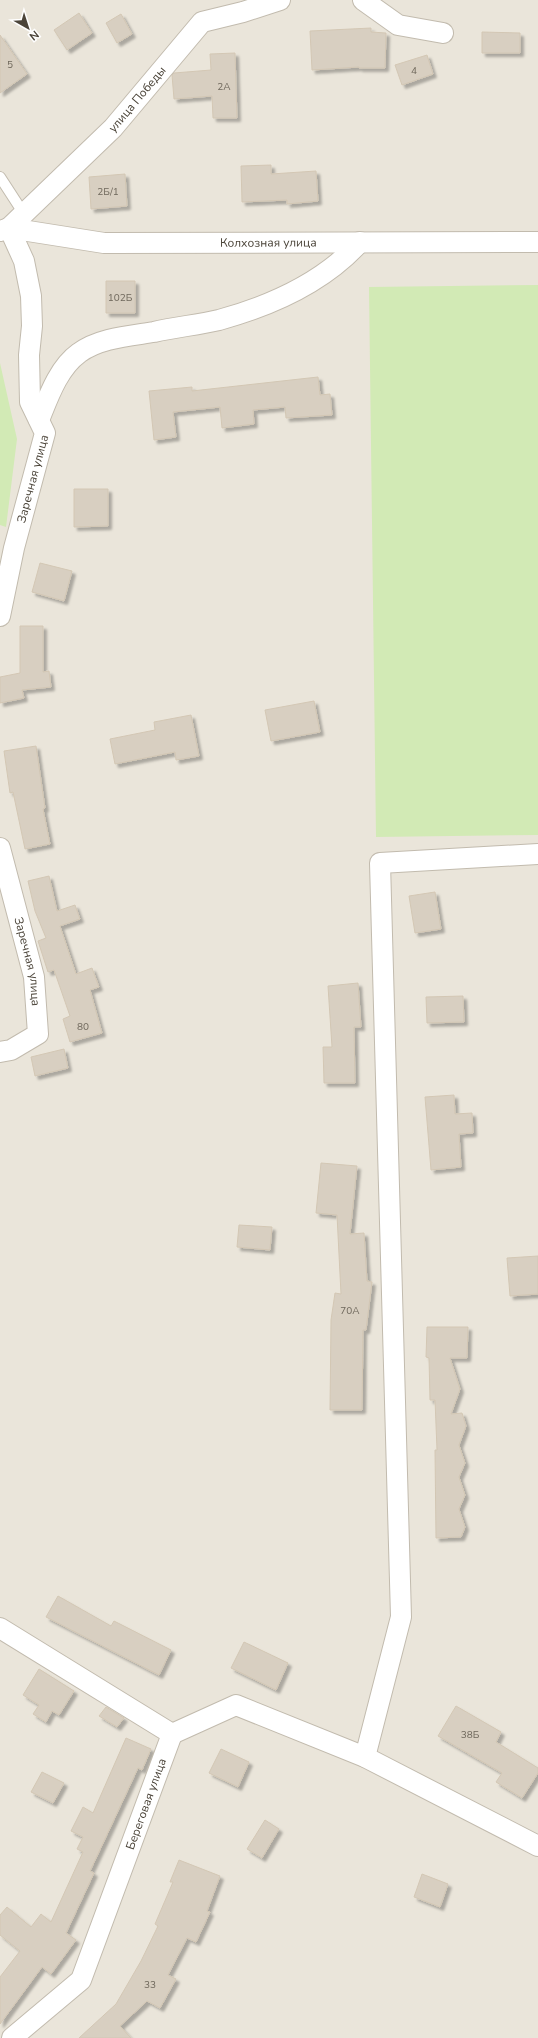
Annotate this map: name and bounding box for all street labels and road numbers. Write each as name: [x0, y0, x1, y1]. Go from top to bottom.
street label: улица Победы: [105, 63, 170, 136]
street label: Колхозная улица: [220, 235, 317, 251]
street label: Заречная улица: [13, 433, 52, 525]
street label: Заречная улица: [10, 915, 44, 1007]
street label: Береговая улица: [122, 1756, 170, 1852]

